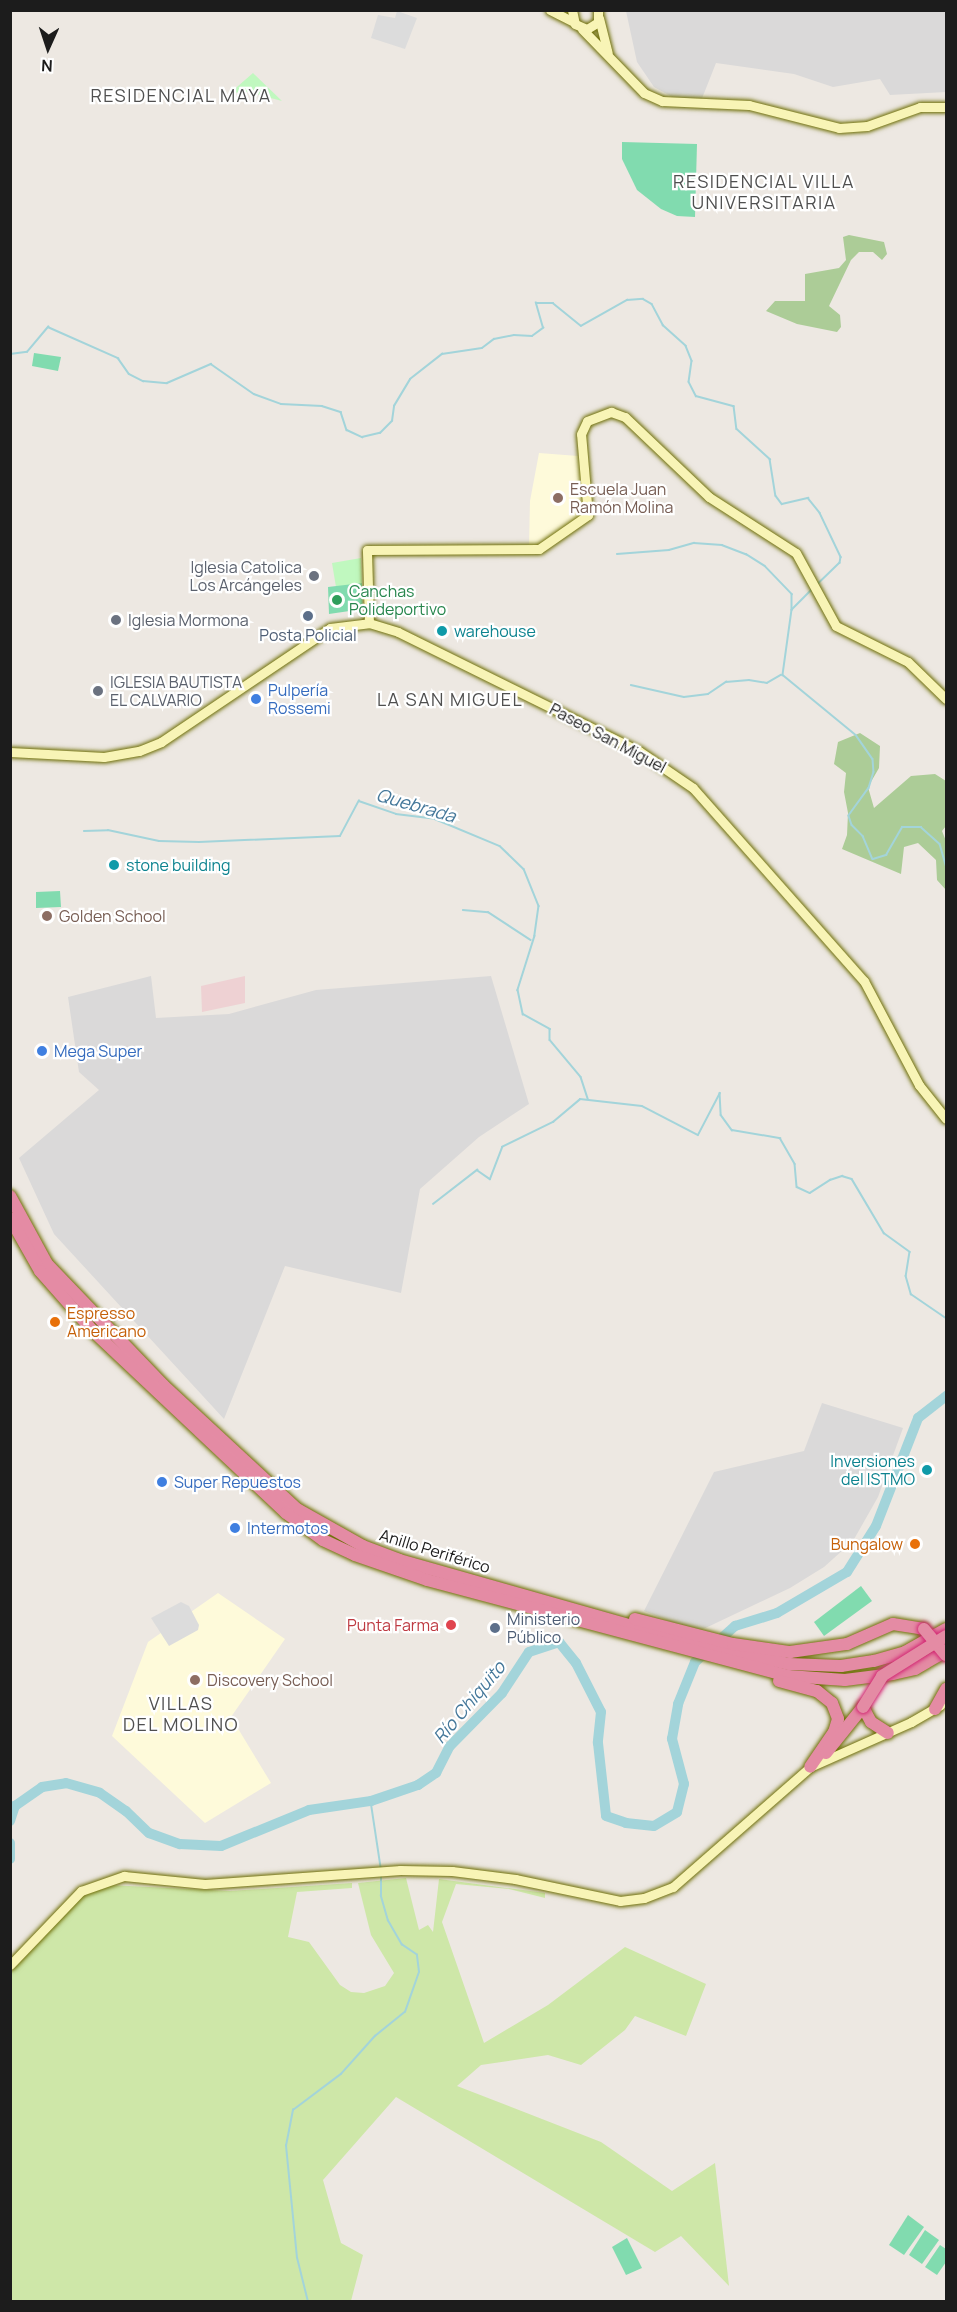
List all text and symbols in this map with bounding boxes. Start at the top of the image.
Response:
north arrow [18,18,78,78]
text: N [41,55,53,77]
district label: RESIDENCIAL MAYA [90,84,272,106]
district label: RESIDENCIAL VILLA UNIVERSITARIA [673,171,855,213]
place label: Escuela Juan Ramón Molina [570,479,673,517]
marker: Escuela Juan Ramón Molina [551,491,565,505]
place label: Iglesia Catolica Los Arcángeles [190,557,302,595]
marker: Iglesia Catolica Los Arcángeles [307,569,321,583]
place label: Canchas Polideportivo [349,581,446,619]
marker: Canchas Polideportivo [330,593,344,607]
marker: Posta Policial [301,609,315,623]
place label: Iglesia Mormona [128,610,249,630]
marker: Iglesia Mormona [109,613,123,627]
place label: warehouse [454,621,536,641]
marker: warehouse [435,624,449,638]
place label: Posta Policial [259,625,357,645]
place label: IGLESIA BAUTISTA EL CALVARIO [110,672,242,710]
place label: Pulpería Rossemi [268,680,331,718]
marker: IGLESIA BAUTISTA EL CALVARIO [91,684,105,698]
district label: LA SAN MIGUEL [377,688,523,710]
marker: Pulpería Rossemi [249,692,263,706]
street label: Paseo San Miguel [546,699,670,777]
water label: Quebrada [374,783,458,827]
place label: stone building [126,855,231,875]
marker: stone building [107,858,121,872]
place label: Golden School [59,906,166,926]
marker: Golden School [40,909,54,923]
place label: Mega Super [54,1041,142,1061]
marker: Mega Super [35,1044,49,1058]
place label: Espresso Americano [67,1303,146,1341]
marker: Espresso Americano [48,1315,62,1329]
place label: Inversiones del ISTMO [830,1451,915,1489]
marker: Inversiones del ISTMO [920,1463,934,1477]
place label: Super Repuestos [174,1472,301,1492]
marker: Super Repuestos [155,1475,169,1489]
place label: Intermotos [247,1518,328,1538]
marker: Intermotos [228,1521,242,1535]
street label: Anillo Periférico [377,1525,493,1577]
place label: Bungalow [831,1534,903,1554]
marker: Bungalow [908,1537,922,1551]
place label: Ministerio Público [507,1609,580,1647]
place label: Punta Farma [347,1615,439,1635]
marker: Punta Farma [444,1618,458,1632]
marker: Ministerio Público [488,1621,502,1635]
water label: Río Chiquito [428,1657,510,1747]
place label: Discovery School [207,1670,333,1690]
marker: Discovery School [188,1673,202,1687]
district label: VILLAS DEL MOLINO [122,1693,240,1736]

